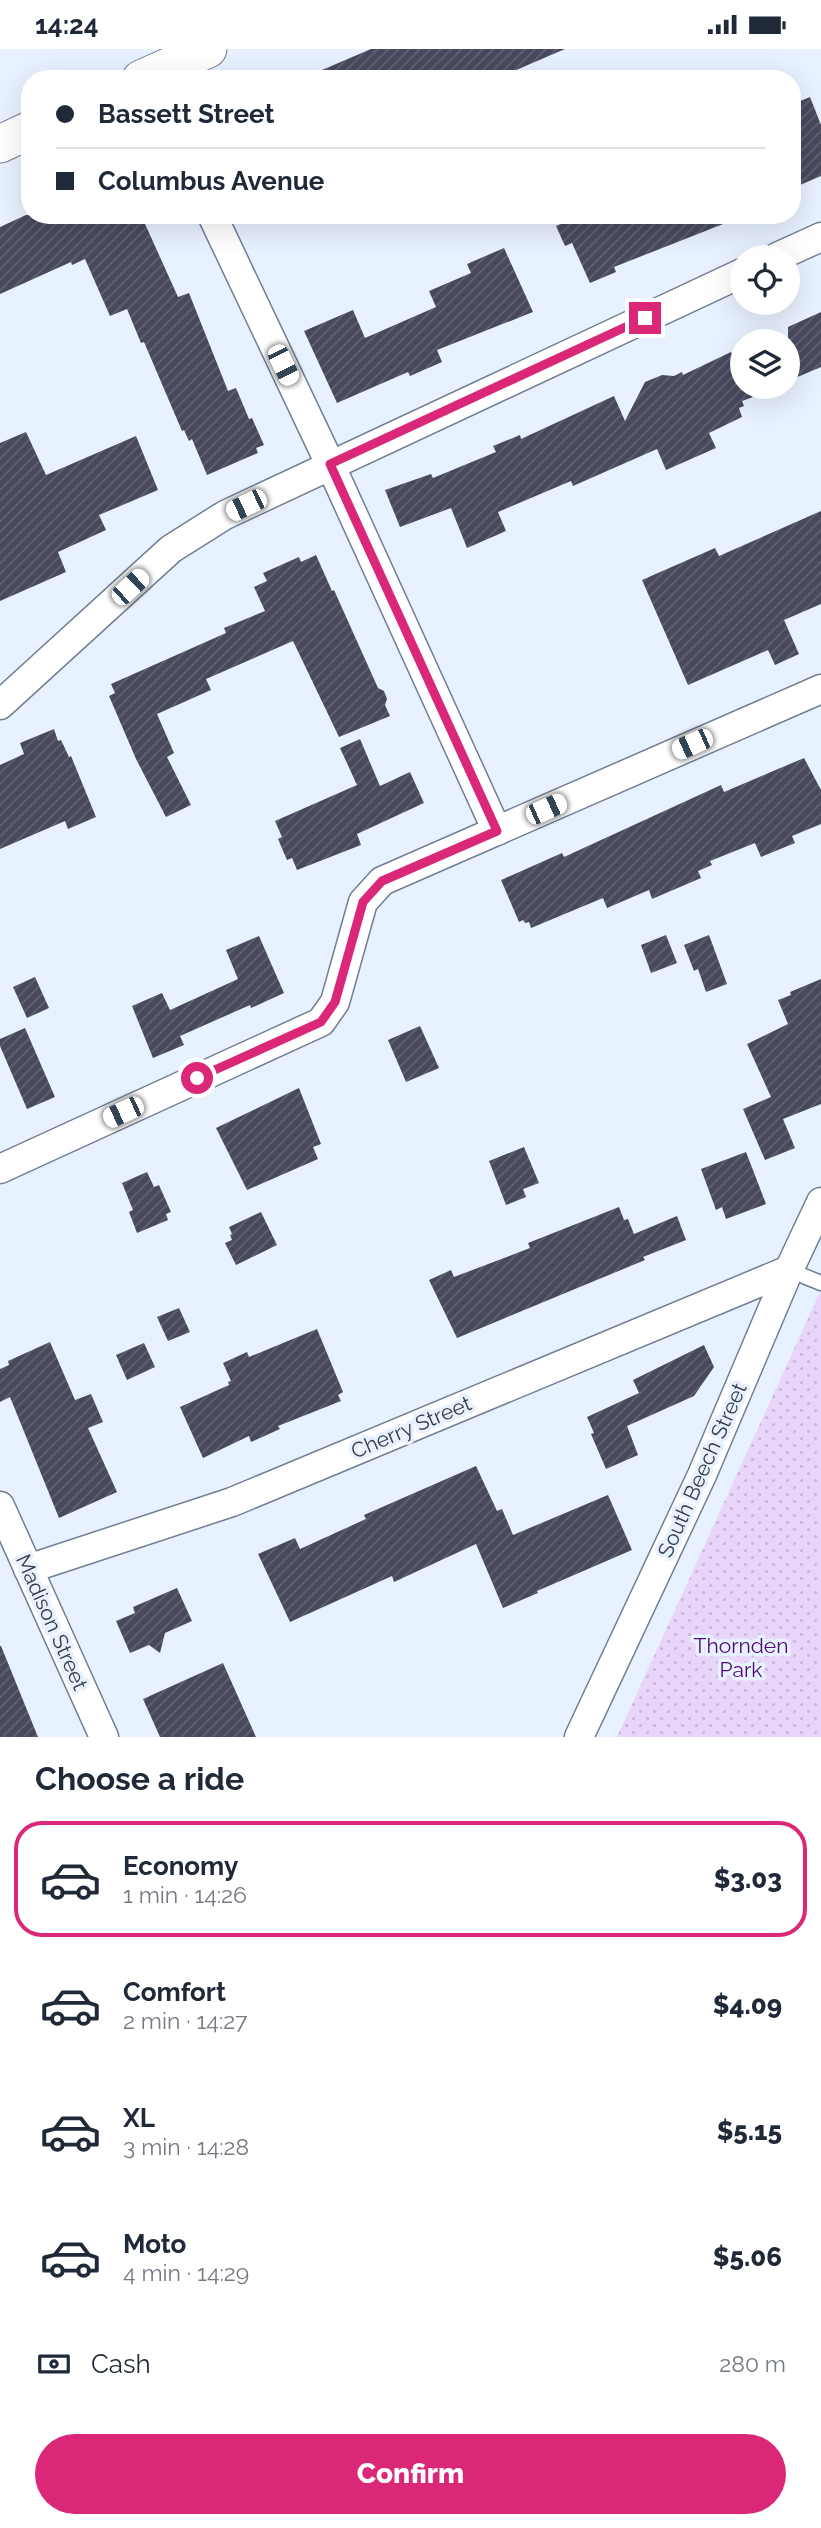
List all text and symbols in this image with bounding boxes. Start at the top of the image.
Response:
text: 14:24 [35,10,99,40]
text: Bassett Street [98,99,274,129]
text: Columbus Avenue [98,166,324,196]
map controls [730,245,800,399]
button: locate [730,245,800,315]
route end [629,302,661,334]
button: layers [730,329,800,399]
car [265,342,302,388]
car [223,486,270,524]
car [108,565,153,609]
car [669,726,716,762]
car [523,791,570,827]
route start [181,1062,213,1094]
car [100,1094,147,1130]
street label: South Beech Street [652,1379,752,1561]
street label: Cherry Street [347,1390,475,1464]
street label: Madison Street [11,1550,93,1694]
park label: Thornden Park [694,1633,788,1682]
text: Choose a ride [35,1760,244,1797]
icon: car [39,1848,102,1911]
text: Economy [123,1851,238,1881]
text: $3.03 [714,1864,782,1894]
text: 1 min · 14:26 [123,1881,247,1908]
icon: car [39,1974,102,2037]
text: Comfort [123,1977,226,2007]
text: $4.09 [713,1990,782,2020]
text: 2 min · 14:27 [123,2007,248,2034]
icon: car [39,2100,102,2163]
text: XL [123,2103,155,2133]
text: $5.15 [717,2116,782,2146]
text: 3 min · 14:28 [123,2133,249,2160]
icon: car [39,2226,102,2289]
text: Moto [123,2229,186,2259]
text: $5.06 [713,2242,782,2272]
text: 4 min · 14:29 [123,2259,249,2286]
icon: cash [35,2345,73,2383]
text: Cash [91,2349,151,2379]
text: 280 m [719,2350,786,2377]
button: Confirm [35,2434,786,2514]

